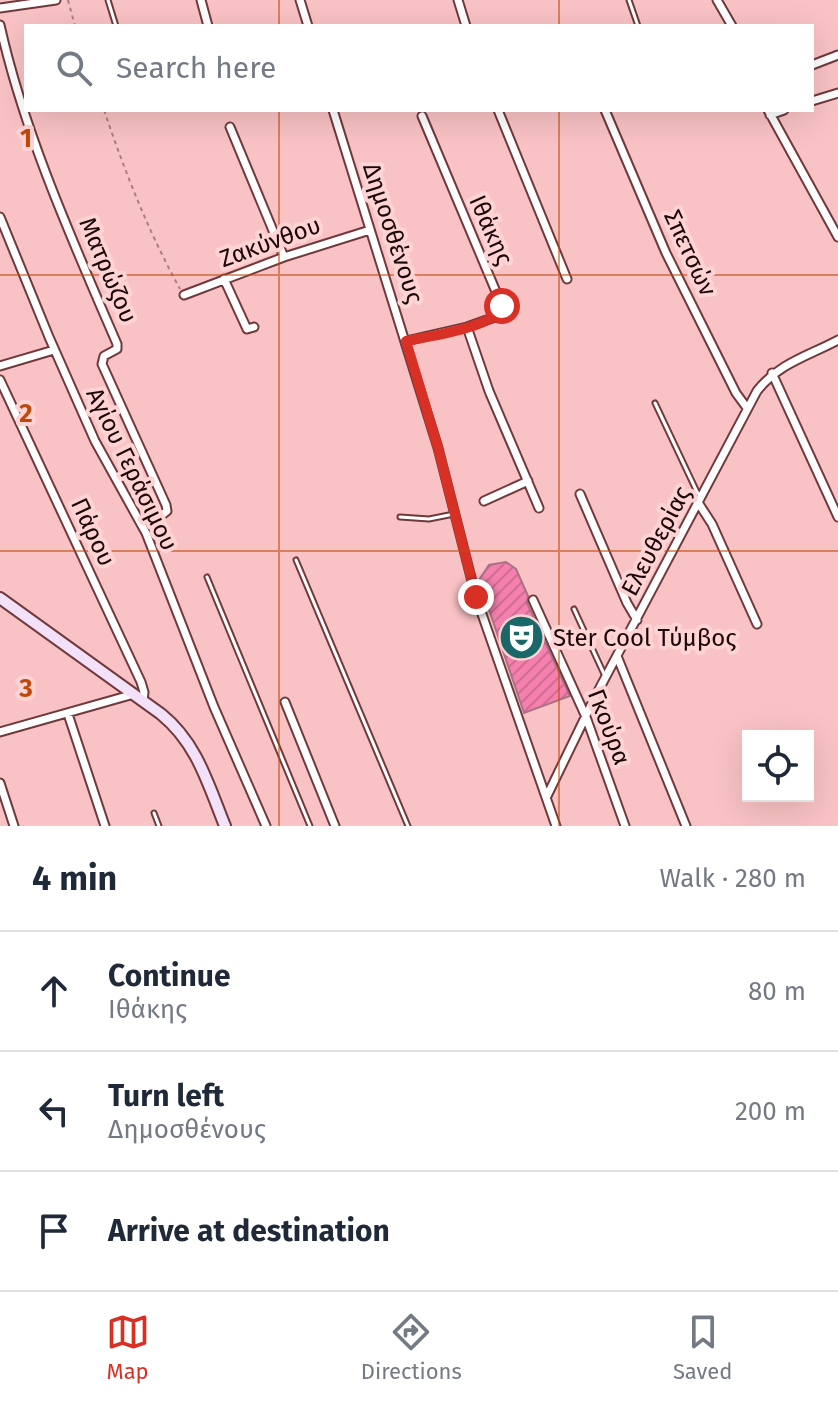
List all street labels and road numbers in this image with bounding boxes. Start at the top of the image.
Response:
street label: Δημοσθένους [357,159,429,307]
street label: Ιθάκης [463,191,519,269]
street label: Σπετσών [658,206,722,301]
street label: Ζακύνθου [216,211,324,273]
street label: Ματρώζου [73,213,143,327]
street label: Αγίου Γεράσιμου [80,383,184,555]
street label: Ελευθερίας [616,482,696,600]
street label: Πάρου [65,493,121,571]
street label: Γκούρα [582,685,636,769]

